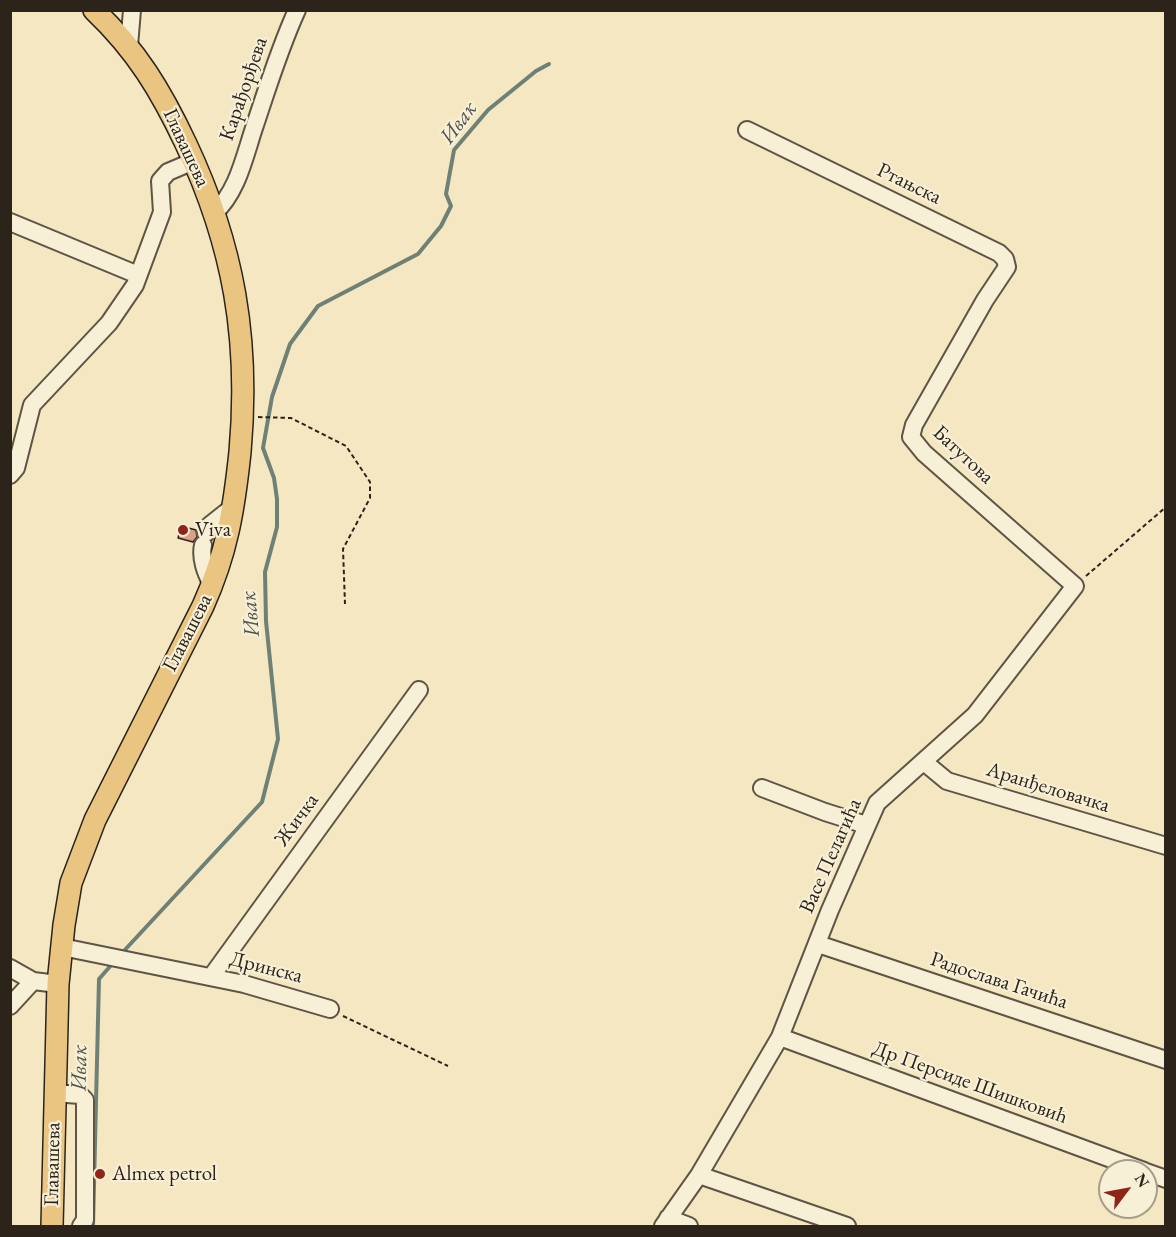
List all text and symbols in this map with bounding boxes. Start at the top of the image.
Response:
street label: Карађорђева [215,34,273,144]
water label: Ивак [435,97,483,149]
street label: Главашева [157,105,215,191]
street label: Ртањска [873,158,945,210]
street label: Батутова [927,420,999,490]
place label: Viva [195,517,231,543]
marker: Viva [176,523,190,537]
street label: Главашева [158,590,218,676]
water label: Ивак [236,590,266,638]
street label: Аранђеловачка [983,757,1113,819]
street label: Жичка [269,789,325,851]
street label: Васе Пелагића [794,795,868,917]
street label: Дринска [227,947,305,989]
street label: Радослава Гачића [927,947,1071,1015]
street label: Др Персиде Шишковић [869,1036,1071,1130]
water label: Ивак [66,1045,94,1091]
street label: Главашева [40,1122,66,1206]
north arrow [1098,1159,1158,1219]
place label: Almex petrol [112,1161,217,1187]
marker: Almex petrol [93,1167,107,1181]
text: N [1130,1169,1154,1191]

